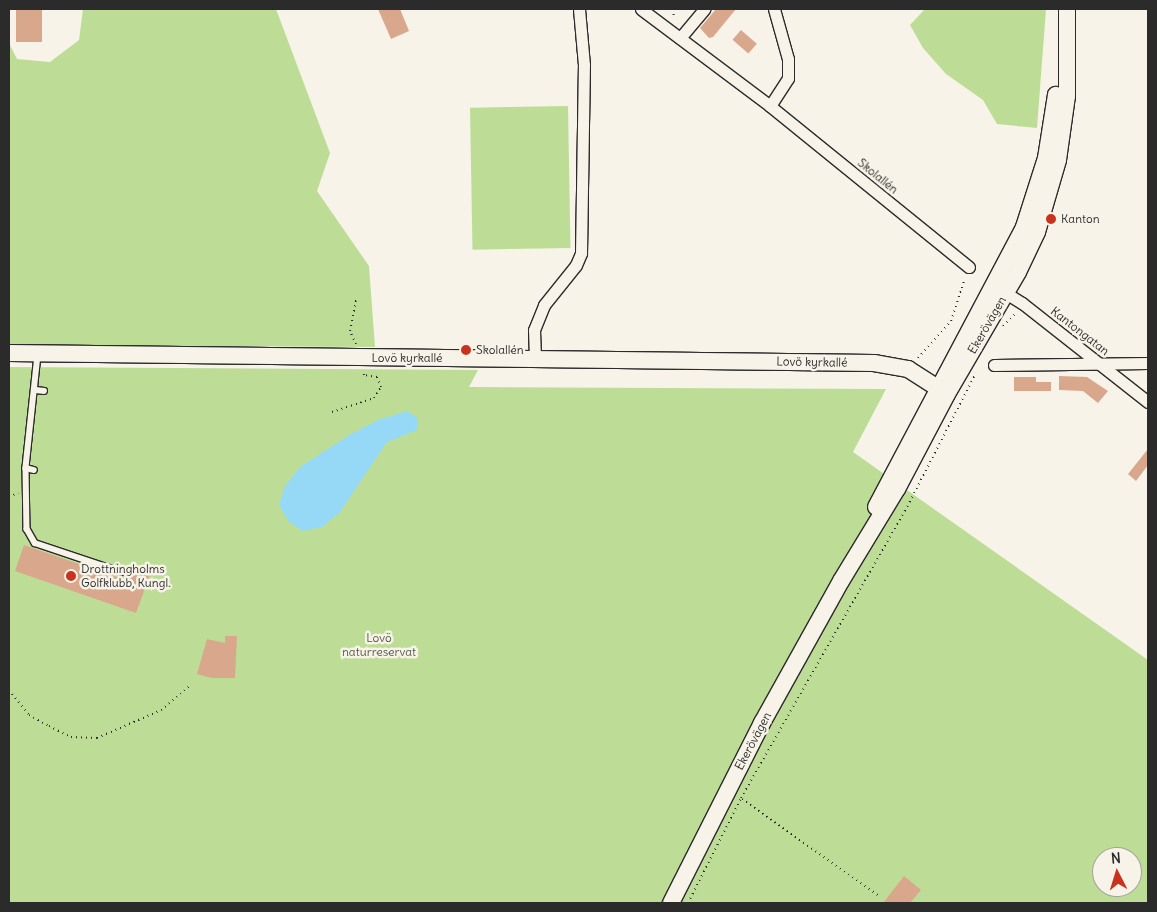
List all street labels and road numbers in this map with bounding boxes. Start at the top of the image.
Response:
street label: Skolallén [855,155,901,197]
street label: Ekerövägen [965,294,1009,356]
street label: Kantongatan [1048,304,1112,358]
street label: Lovö kyrkallé [371,351,443,365]
street label: Lovö kyrkallé [776,354,848,370]
street label: Ekerövägen [732,709,774,773]

